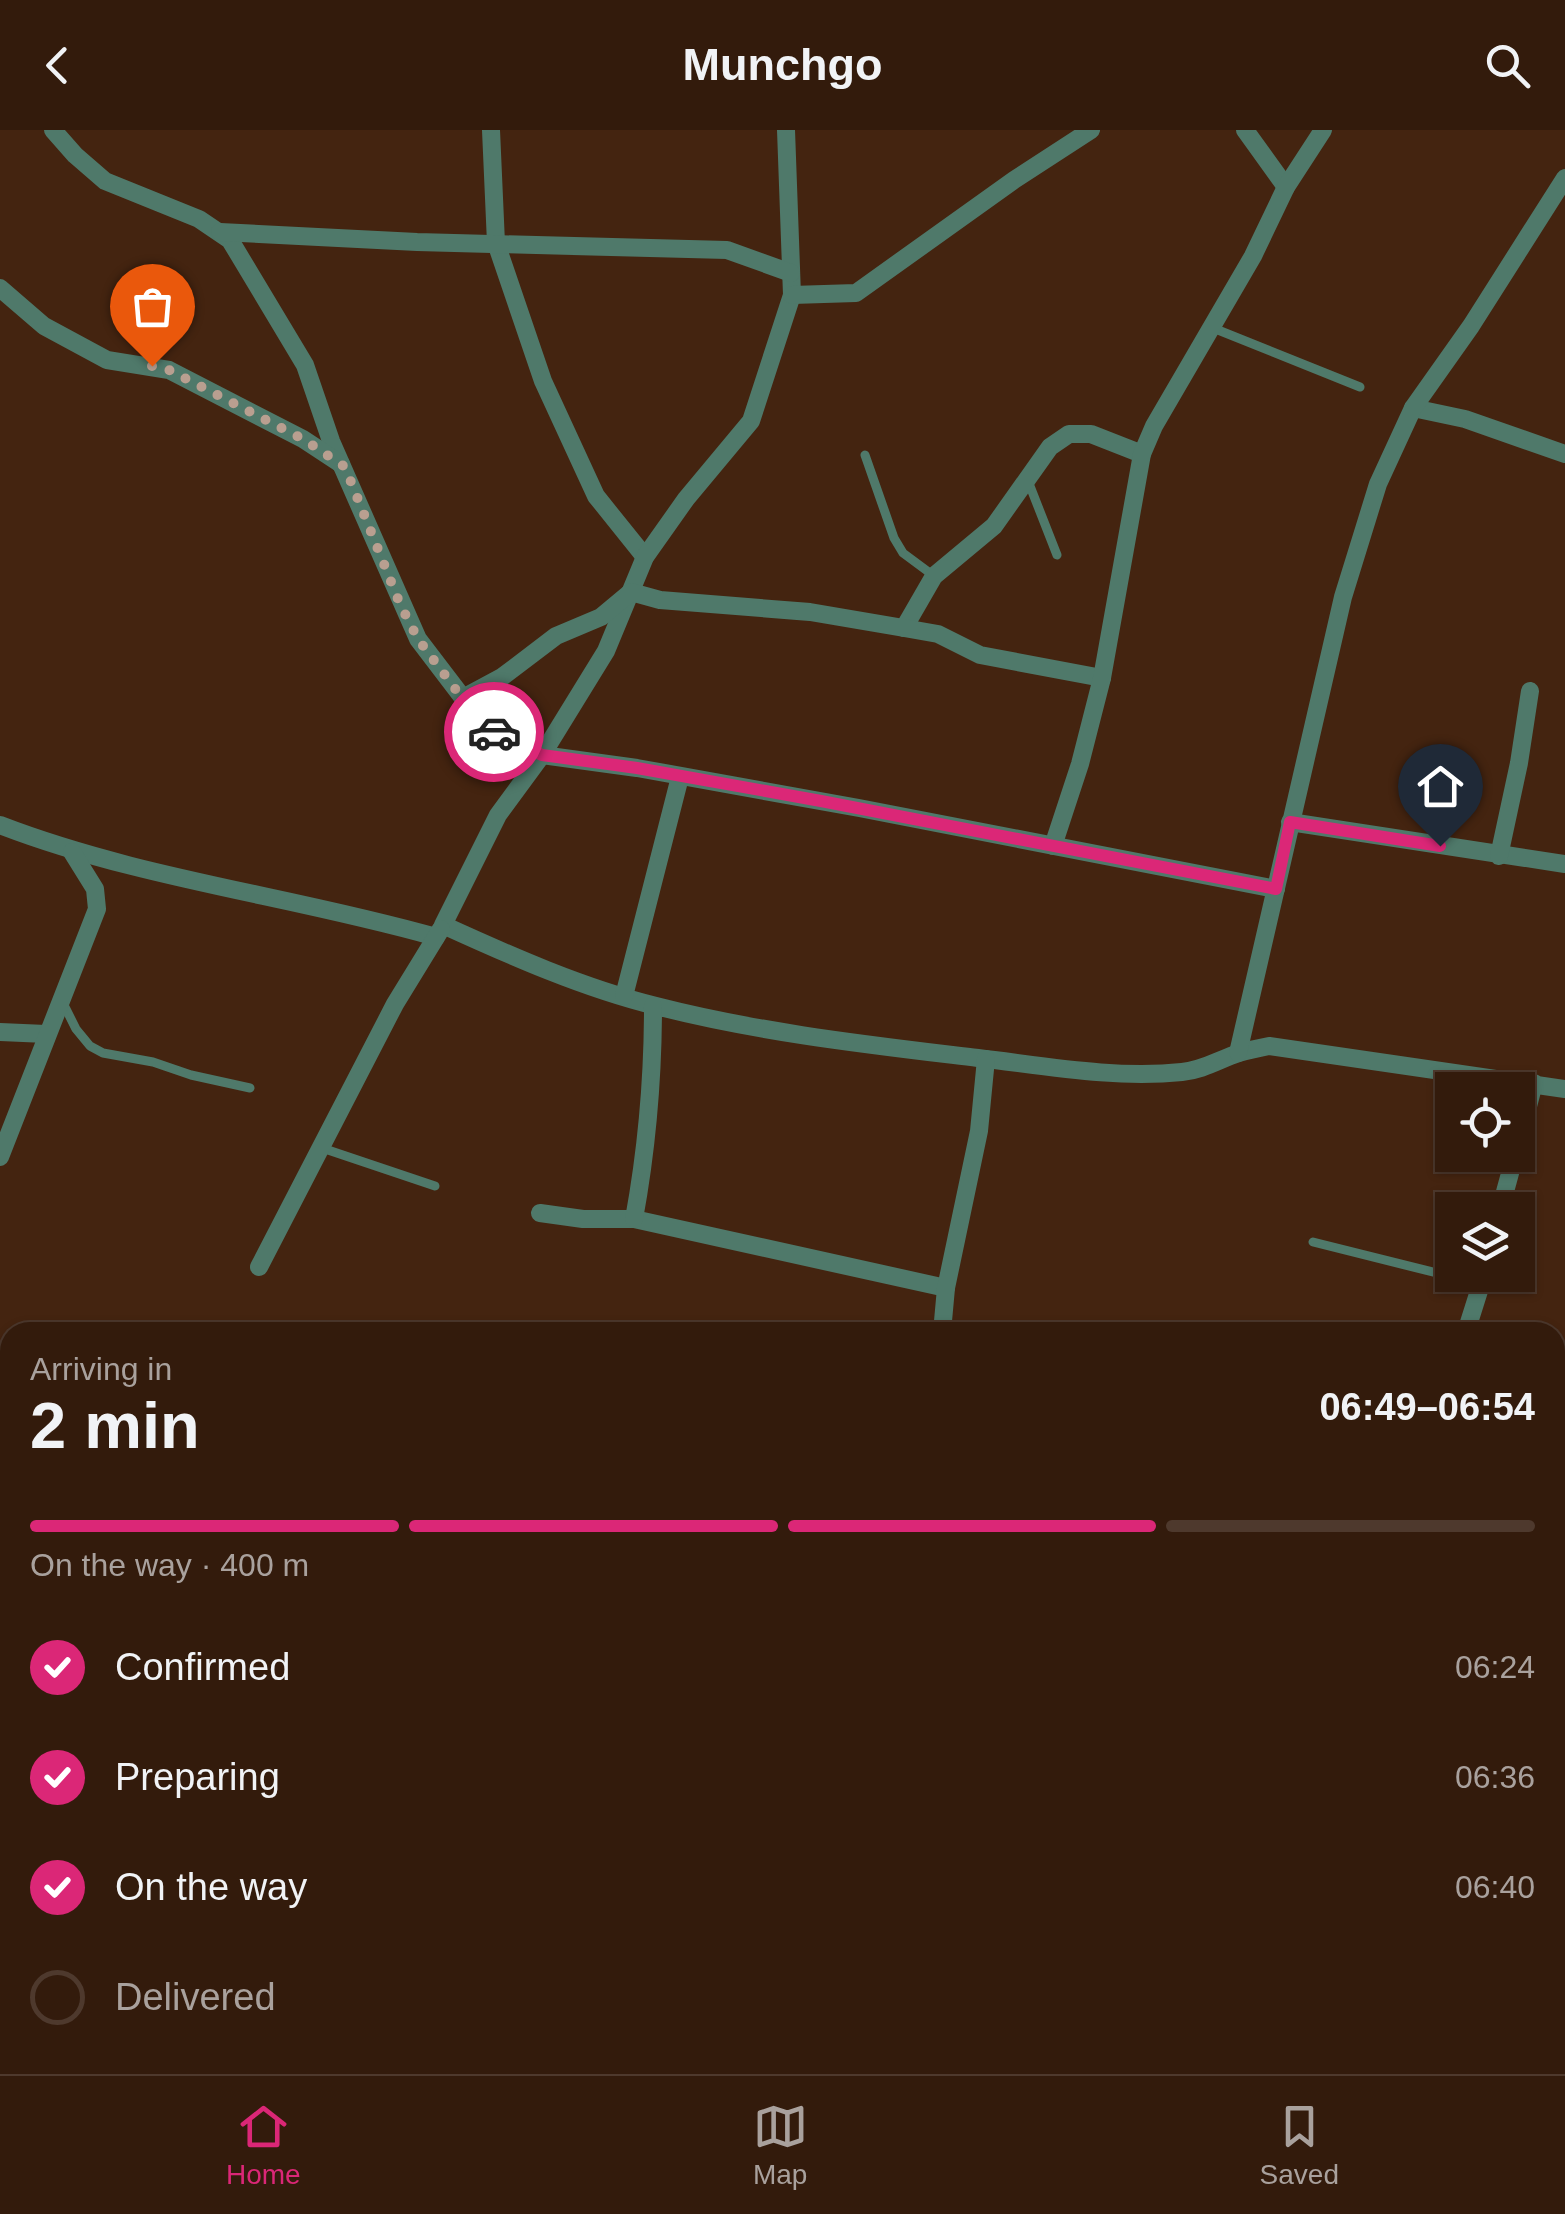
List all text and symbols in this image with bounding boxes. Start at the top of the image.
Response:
icon: back [30,38,85,93]
icon: search [1480,38,1535,93]
text: Munchgo [683,39,882,90]
pin [110,264,195,367]
icon: bag [125,279,180,334]
courier [444,682,544,782]
icon: car [467,705,522,760]
pin [1398,744,1483,847]
icon: home [1413,759,1468,814]
map controls [1435,1072,1535,1292]
button: locate [1435,1072,1535,1172]
button: layers [1435,1192,1535,1292]
text: Arriving in [30,1351,172,1387]
text: 06:49–06:54 [1319,1386,1535,1428]
text: 2 min [30,1389,200,1462]
text: On the way · 400 m [30,1547,309,1583]
icon: check [30,1640,85,1695]
text: Confirmed [115,1646,290,1688]
text: 06:24 [1455,1649,1535,1685]
icon: check [30,1750,85,1805]
text: Preparing [115,1756,280,1798]
text: 06:36 [1455,1759,1535,1795]
icon: check [30,1860,85,1915]
text: On the way [115,1866,307,1908]
text: 06:40 [1455,1869,1535,1905]
text: Delivered [115,1976,276,2018]
tab: Home [226,2099,301,2191]
tab: Map [753,2099,808,2191]
tab: Saved [1260,2099,1339,2191]

